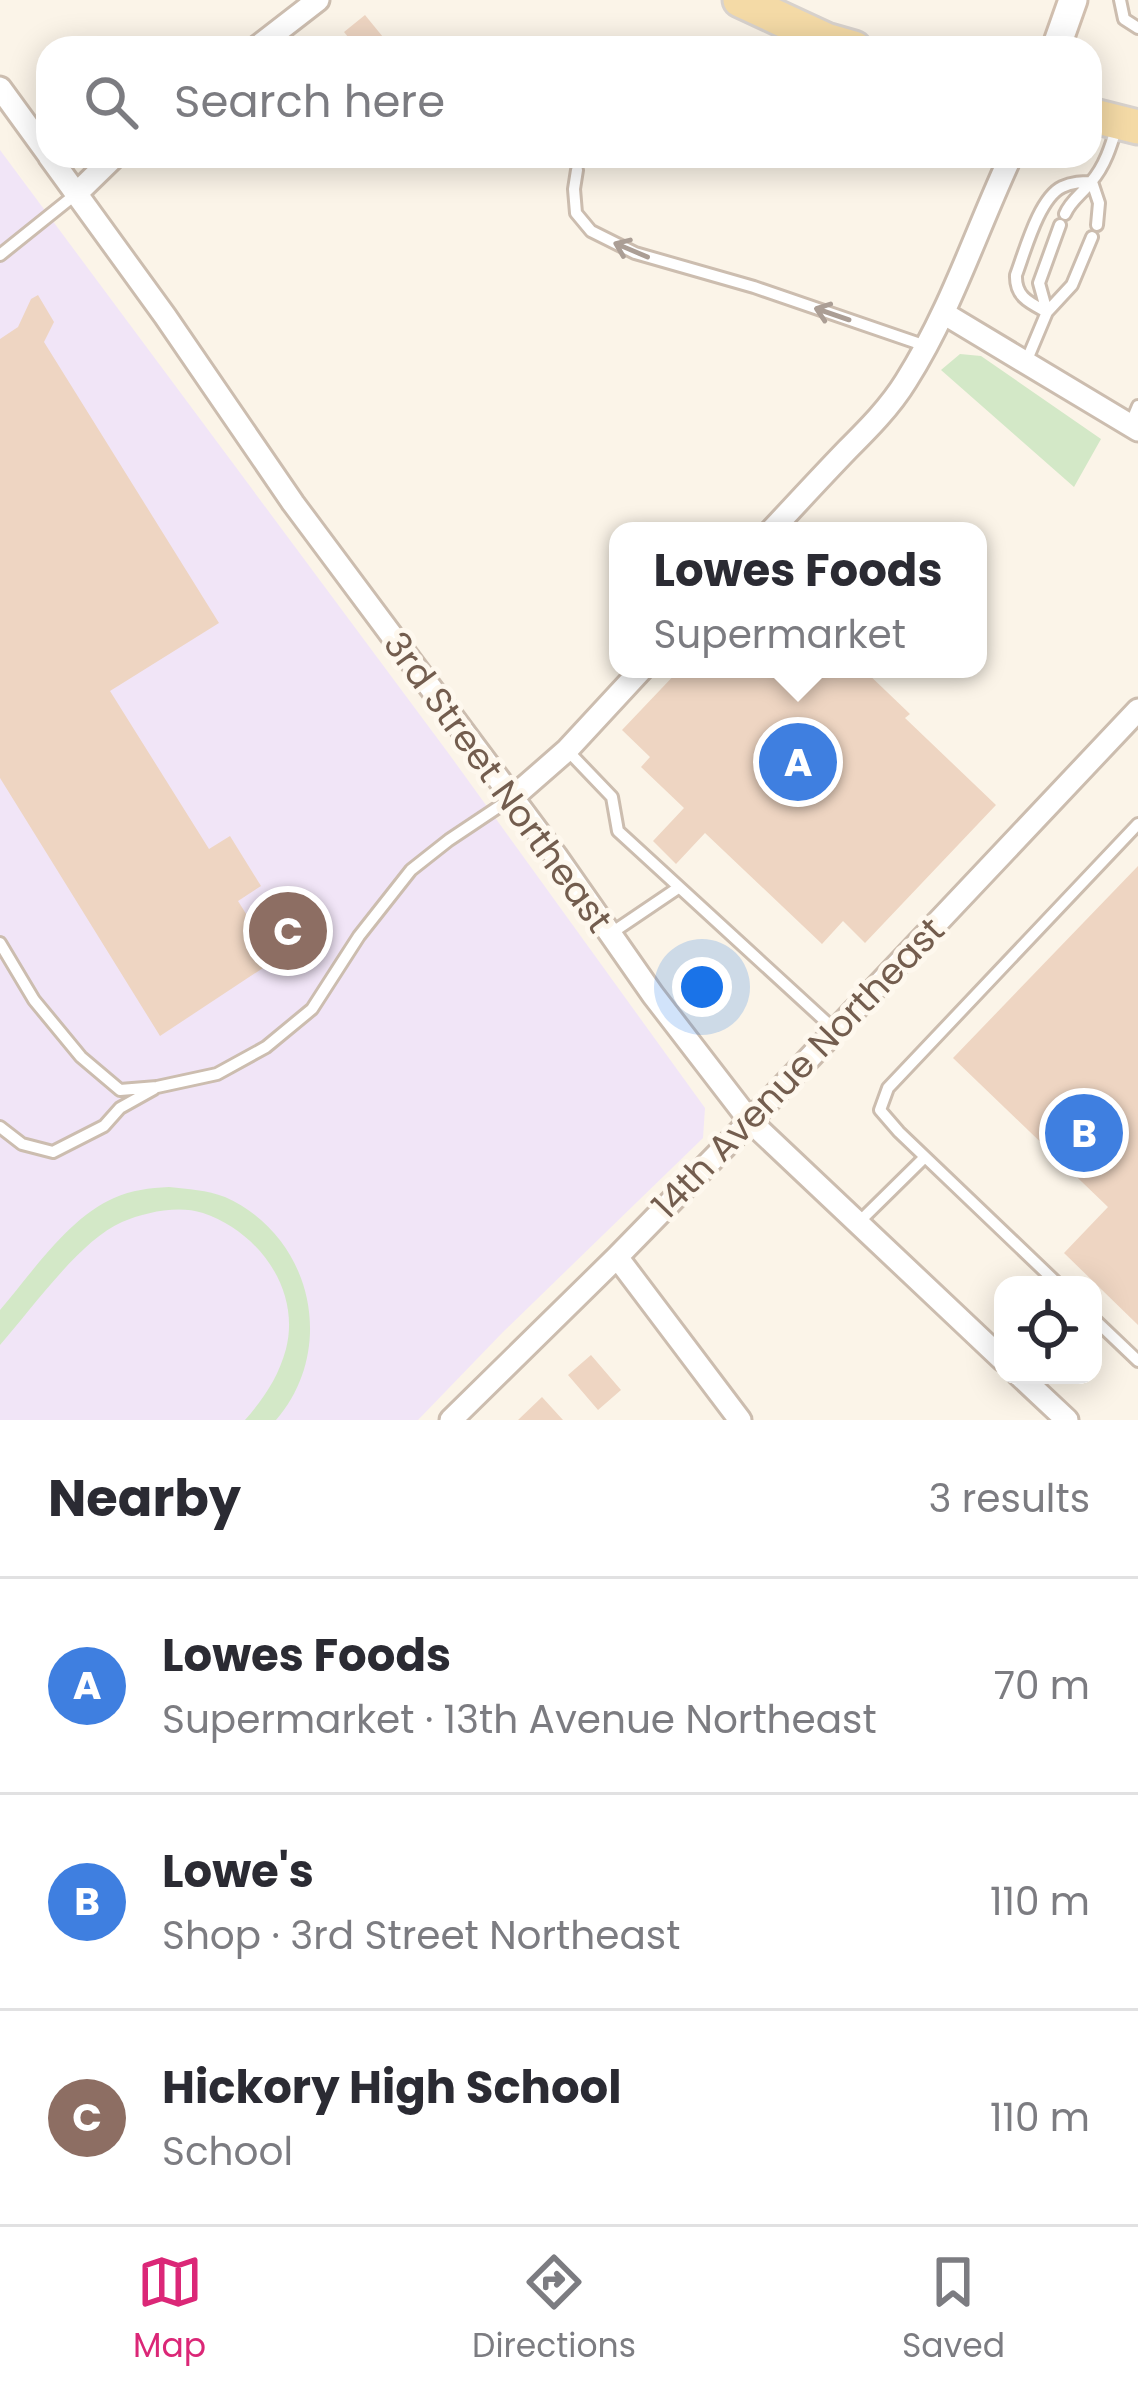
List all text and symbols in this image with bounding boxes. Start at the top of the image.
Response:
search box [36,36,1102,168]
icon: search [78,69,144,135]
text: Search here [174,70,445,133]
one-way arrow [614,238,651,259]
one-way arrow [814,302,851,323]
popup [609,522,987,678]
text: Lowes Foods [653,539,943,602]
text: Supermarket [653,607,906,662]
street label: 3rd Street Northeast [372,621,624,943]
pin: A [759,717,837,807]
pin: C [249,886,327,976]
street label: 14th Avenue Northeast [640,906,956,1230]
your location [672,957,732,1017]
pin: B [1045,1088,1123,1178]
map controls [994,1276,1102,1384]
button: locate [994,1276,1102,1384]
text: Nearby [48,1462,241,1534]
text: 3 results [928,1471,1090,1526]
text: Lowes Foods [162,1624,451,1687]
text: A [73,1658,101,1713]
text: 70 m [994,1658,1090,1713]
text: Supermarket · 13th Avenue Northeast [162,1692,877,1747]
text: Lowe's [162,1840,314,1903]
text: B [74,1874,100,1929]
text: 110 m [990,1874,1090,1929]
text: Shop · 3rd Street Northeast [162,1908,680,1963]
text: Hickory High School [162,2056,622,2119]
text: C [72,2090,102,2145]
text: 110 m [990,2090,1090,2145]
text: School [162,2124,293,2179]
tab: Map [133,2249,206,2371]
tab: Directions [472,2249,636,2371]
tab: Saved [902,2249,1005,2371]

